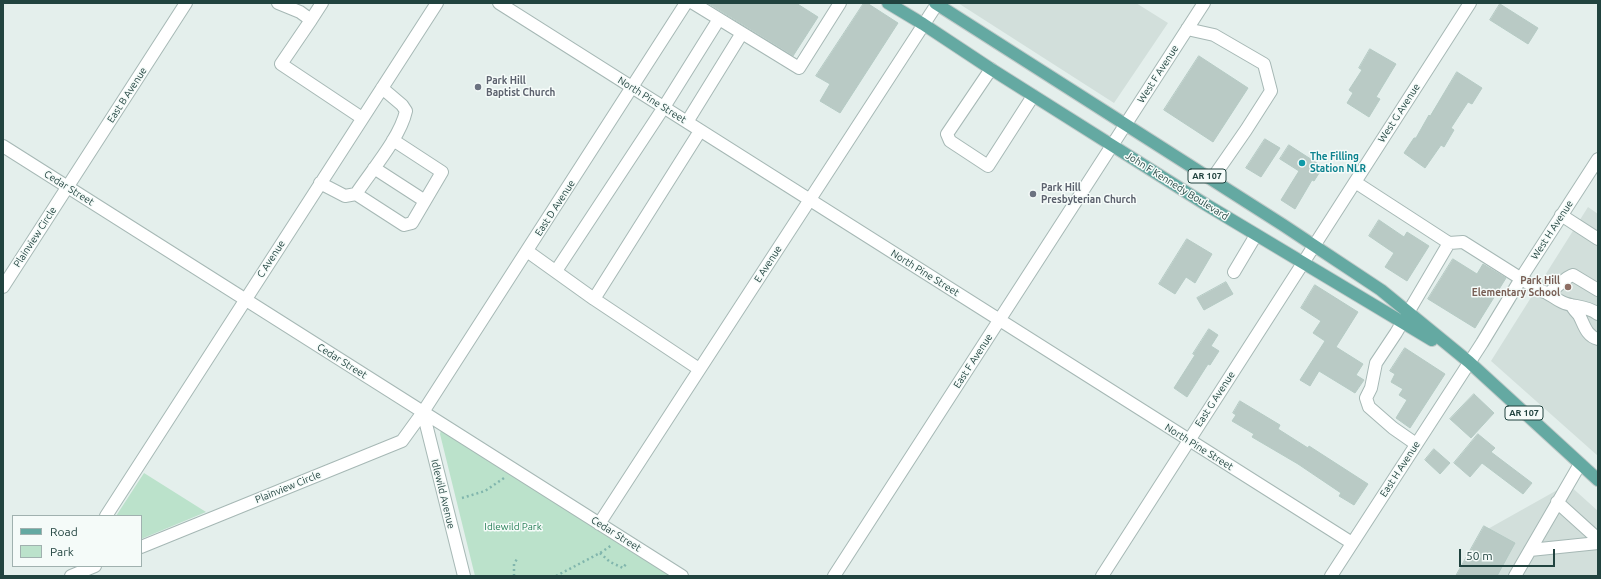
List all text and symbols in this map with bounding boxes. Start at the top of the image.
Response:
street label: West F Avenue [1135,43,1181,105]
street label: East B Avenue [105,65,149,125]
street label: North Pine Street [616,74,688,126]
place label: Park Hill Baptist Church [486,75,555,98]
street label: West G Avenue [1376,81,1422,145]
marker: Park Hill Baptist Church [473,82,483,92]
street label: John F Kennedy Boulevard [1123,149,1231,223]
place label: The Filling Station NLR [1310,151,1366,174]
marker: The Filling Station NLR [1297,158,1307,168]
street label: Cedar Street [42,168,96,208]
road number: AR 107 [1188,169,1226,183]
street label: East D Avenue [532,178,578,238]
place label: Park Hill Presbyterian Church [1041,182,1136,206]
marker: Park Hill Presbyterian Church [1028,189,1038,199]
street label: West H Avenue [1528,198,1576,262]
street label: Plainview Circle [11,204,59,270]
street label: C Avenue [255,238,287,280]
street label: E Avenue [752,243,784,285]
street label: North Pine Street [889,247,961,299]
place label: Park Hill Elementary School [1472,275,1560,298]
marker: Park Hill Elementary School [1563,282,1573,292]
street label: East F Avenue [951,332,995,390]
street label: Cedar Street [315,341,369,381]
street label: East G Avenue [1193,369,1237,429]
road number: AR 107 [1505,406,1543,420]
street label: North Pine Street [1163,421,1235,473]
street label: East H Avenue [1377,439,1423,499]
street label: Idlewild Avenue [429,458,457,530]
street label: Plainview Circle [253,468,323,506]
street label: Cedar Street [589,514,643,554]
legend [12,515,142,567]
park label: Idlewild Park [484,521,542,533]
text: Road [50,525,78,538]
scale bar [1461,541,1557,567]
text: Park [50,545,74,558]
text: 50 m [1466,549,1493,562]

